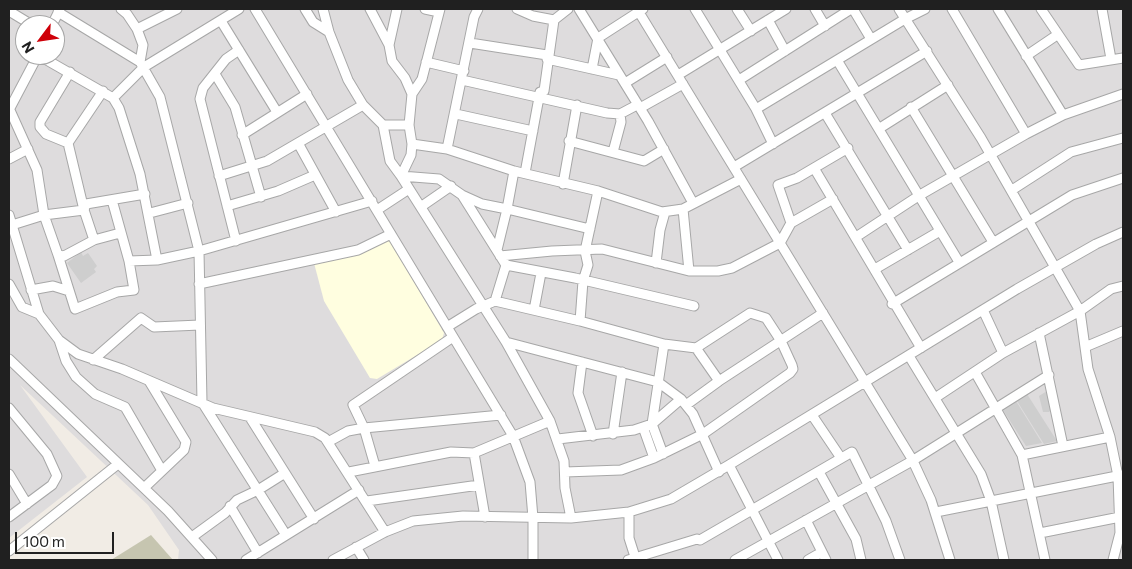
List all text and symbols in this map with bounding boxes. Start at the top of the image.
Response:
north arrow [15,15,65,65]
text: N [18,39,38,56]
scale bar [18,522,116,554]
text: 100 m [23,532,65,550]

